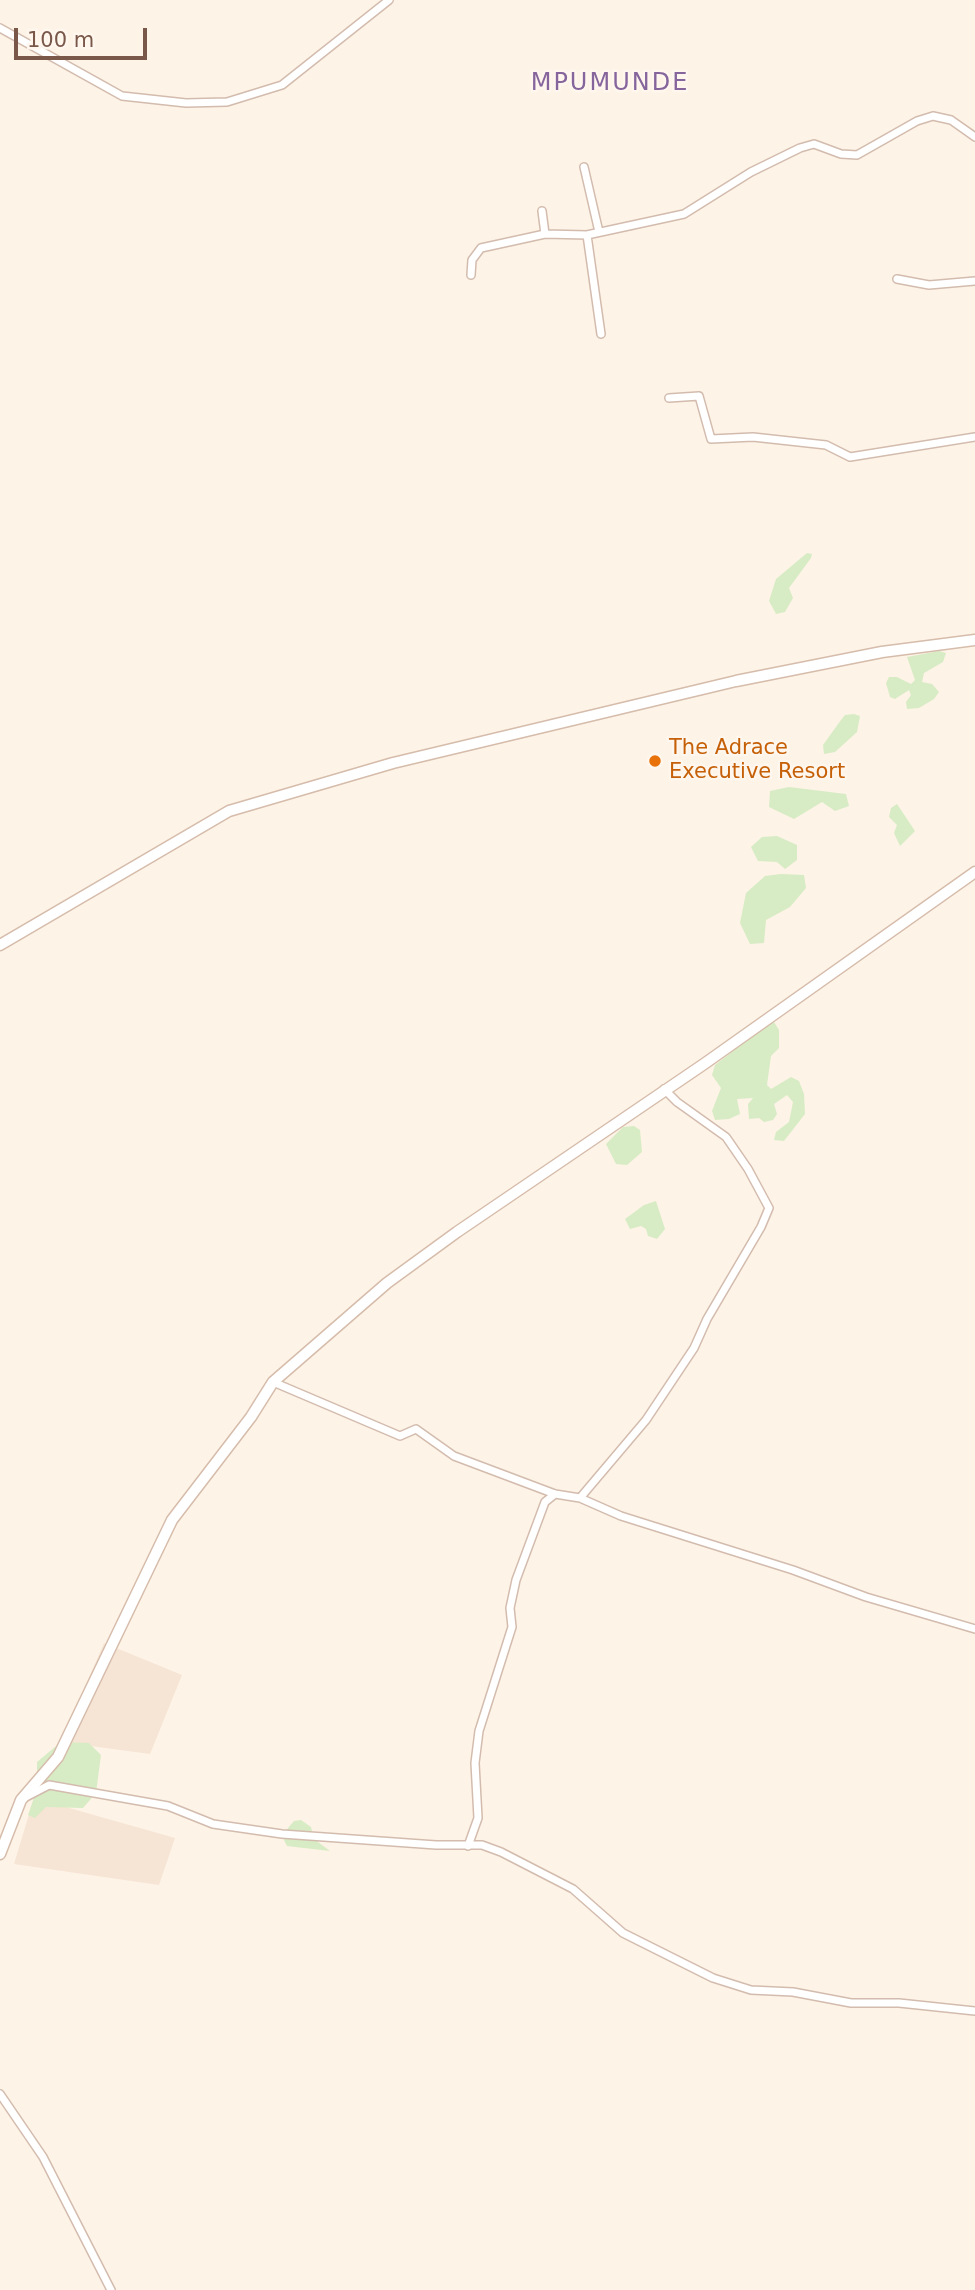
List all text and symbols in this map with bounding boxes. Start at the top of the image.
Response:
scale bar [18,14,150,58]
text: 100 m [27,28,94,52]
district label: MPUMUNDE [532,70,688,98]
place label: The Adrace Executive Resort [669,736,845,786]
marker: The Adrace Executive Resort [647,753,663,769]

